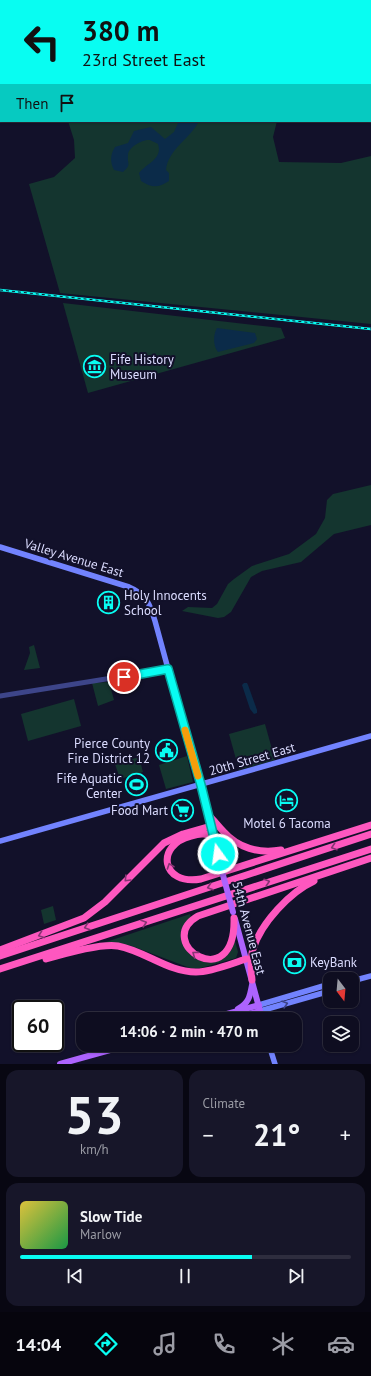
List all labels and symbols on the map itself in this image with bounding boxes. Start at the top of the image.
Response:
place label: Fife History Museum [110,351,174,383]
museum icon: Fife History Museum [81,353,107,379]
street label: Valley Avenue East [21,535,126,581]
place label: Holy Innocents School [124,587,207,619]
building icon: Holy Innocents School [96,589,122,615]
pin [107,660,141,694]
place label: Pierce County Fire District 12 [68,735,150,767]
public building icon: Pierce County Fire District 12 [153,737,179,763]
street label: 20th Street East [207,738,298,779]
place label: Fife Aquatic Center [57,770,123,802]
sports icon: Fife Aquatic Center [124,772,150,798]
hotel icon: Motel 6 Tacoma [274,788,300,814]
supermarket icon: Food Mart [170,797,196,823]
place label: Food Mart [111,802,169,819]
place label: Motel 6 Tacoma [243,815,331,832]
position arrow [197,833,239,875]
one-way arrow [331,842,338,850]
one-way arrow [166,862,175,869]
one-way arrow [124,874,132,882]
street label: 54th Avenue East [228,879,270,977]
one-way arrow [264,879,271,887]
one-way arrow [207,882,214,891]
one-way arrow [140,919,147,927]
one-way arrow [83,923,90,931]
one-way arrow [38,930,45,939]
bank icon: KeyBank [281,949,307,975]
one-way arrow [193,952,200,959]
place label: KeyBank [310,954,358,971]
north arrow [323,972,359,1008]
speed limit sign: 60 [12,1000,64,1052]
one-way arrow [281,1000,288,1009]

